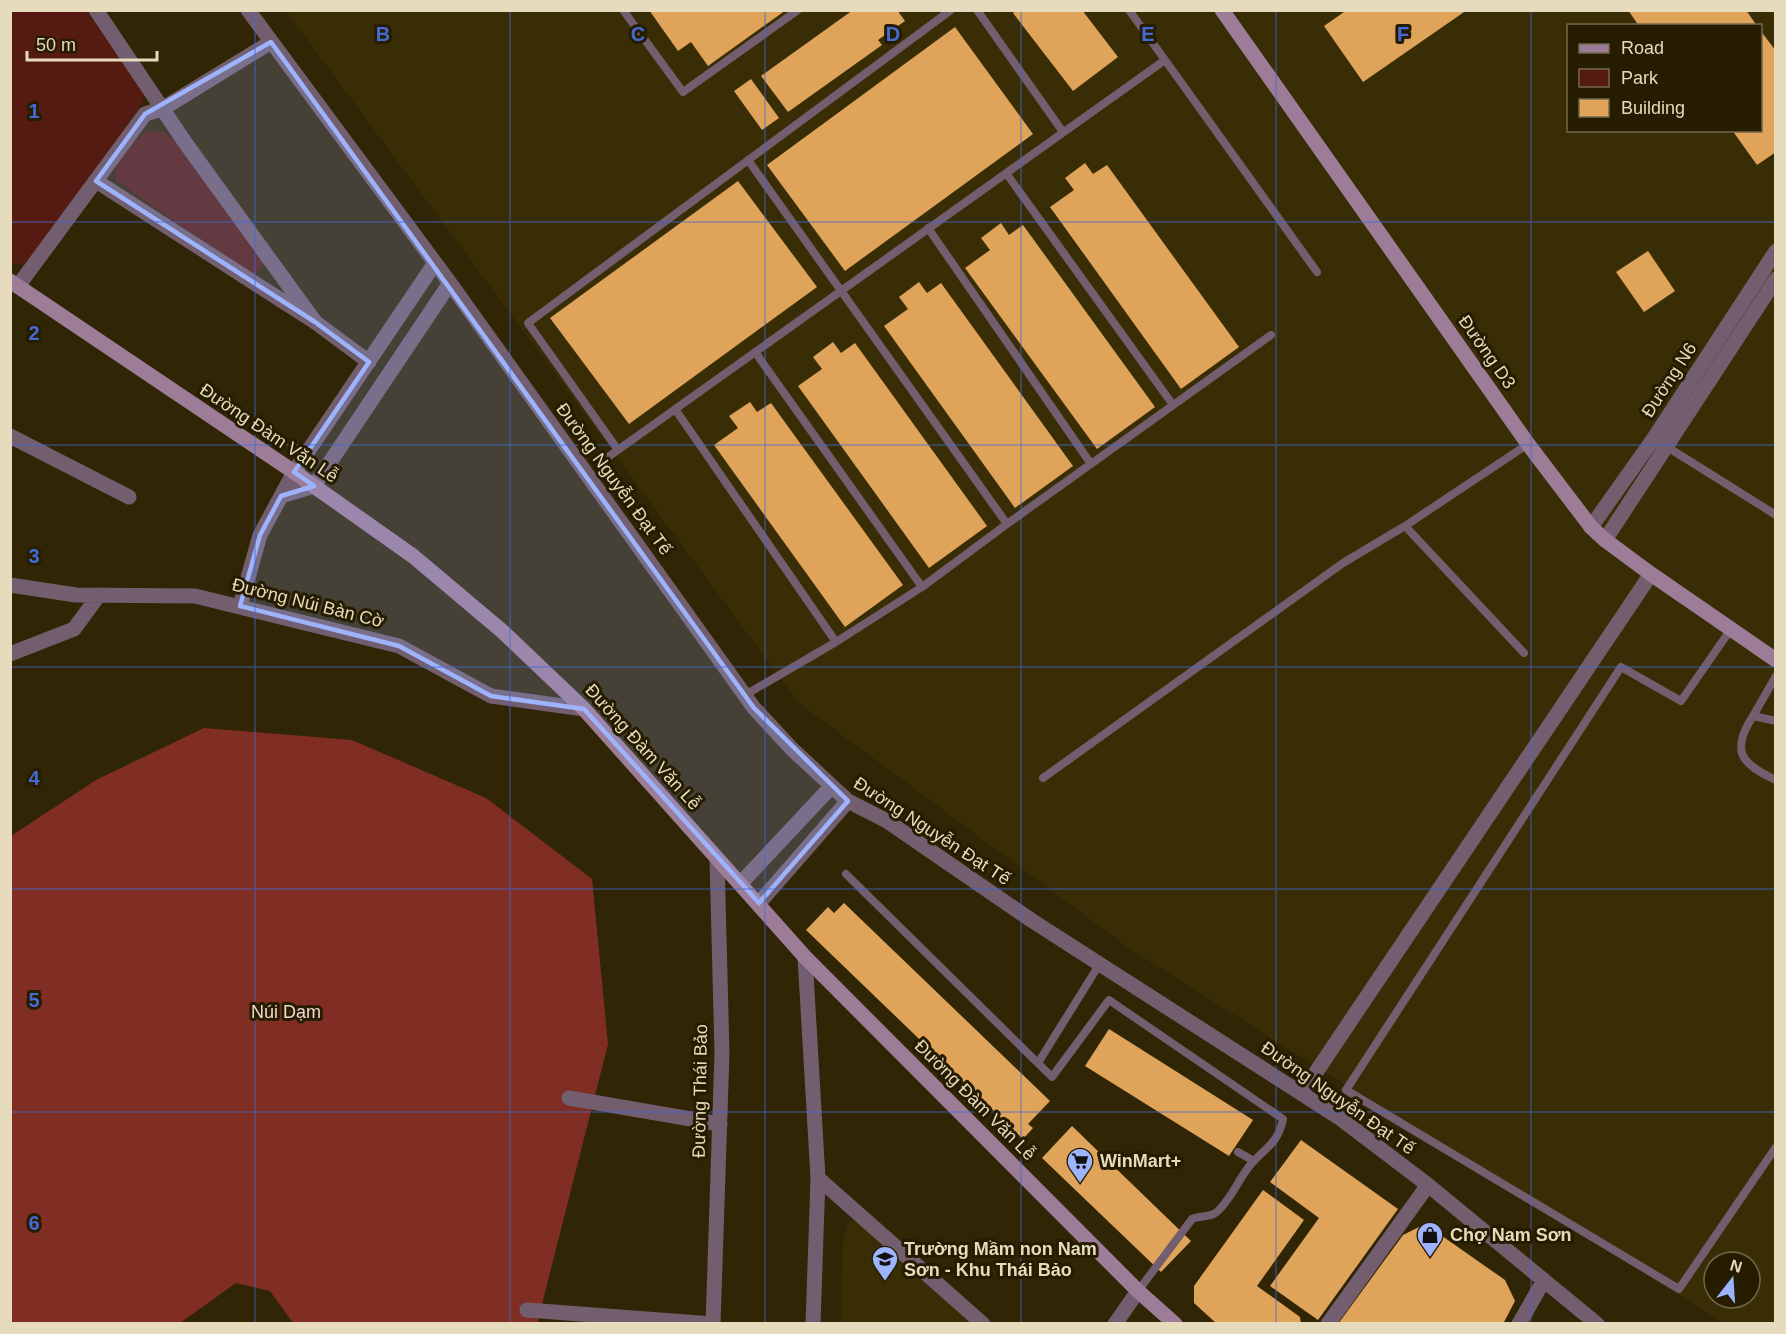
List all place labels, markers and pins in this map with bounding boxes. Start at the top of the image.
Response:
supermarket icon: WinMart+ [1065,1146,1095,1184]
place label: WinMart+ [1100,1151,1181,1171]
shop icon: Chợ Nam Sơn [1415,1220,1445,1258]
place label: Chợ Nam Sơn [1450,1225,1572,1245]
place label: Trường Mầm non Nam Sơn - Khu Thái Bảo [904,1239,1097,1280]
school or university icon: Trường Mầm non Nam Sơn - Khu Thái Bảo [870,1244,900,1282]

